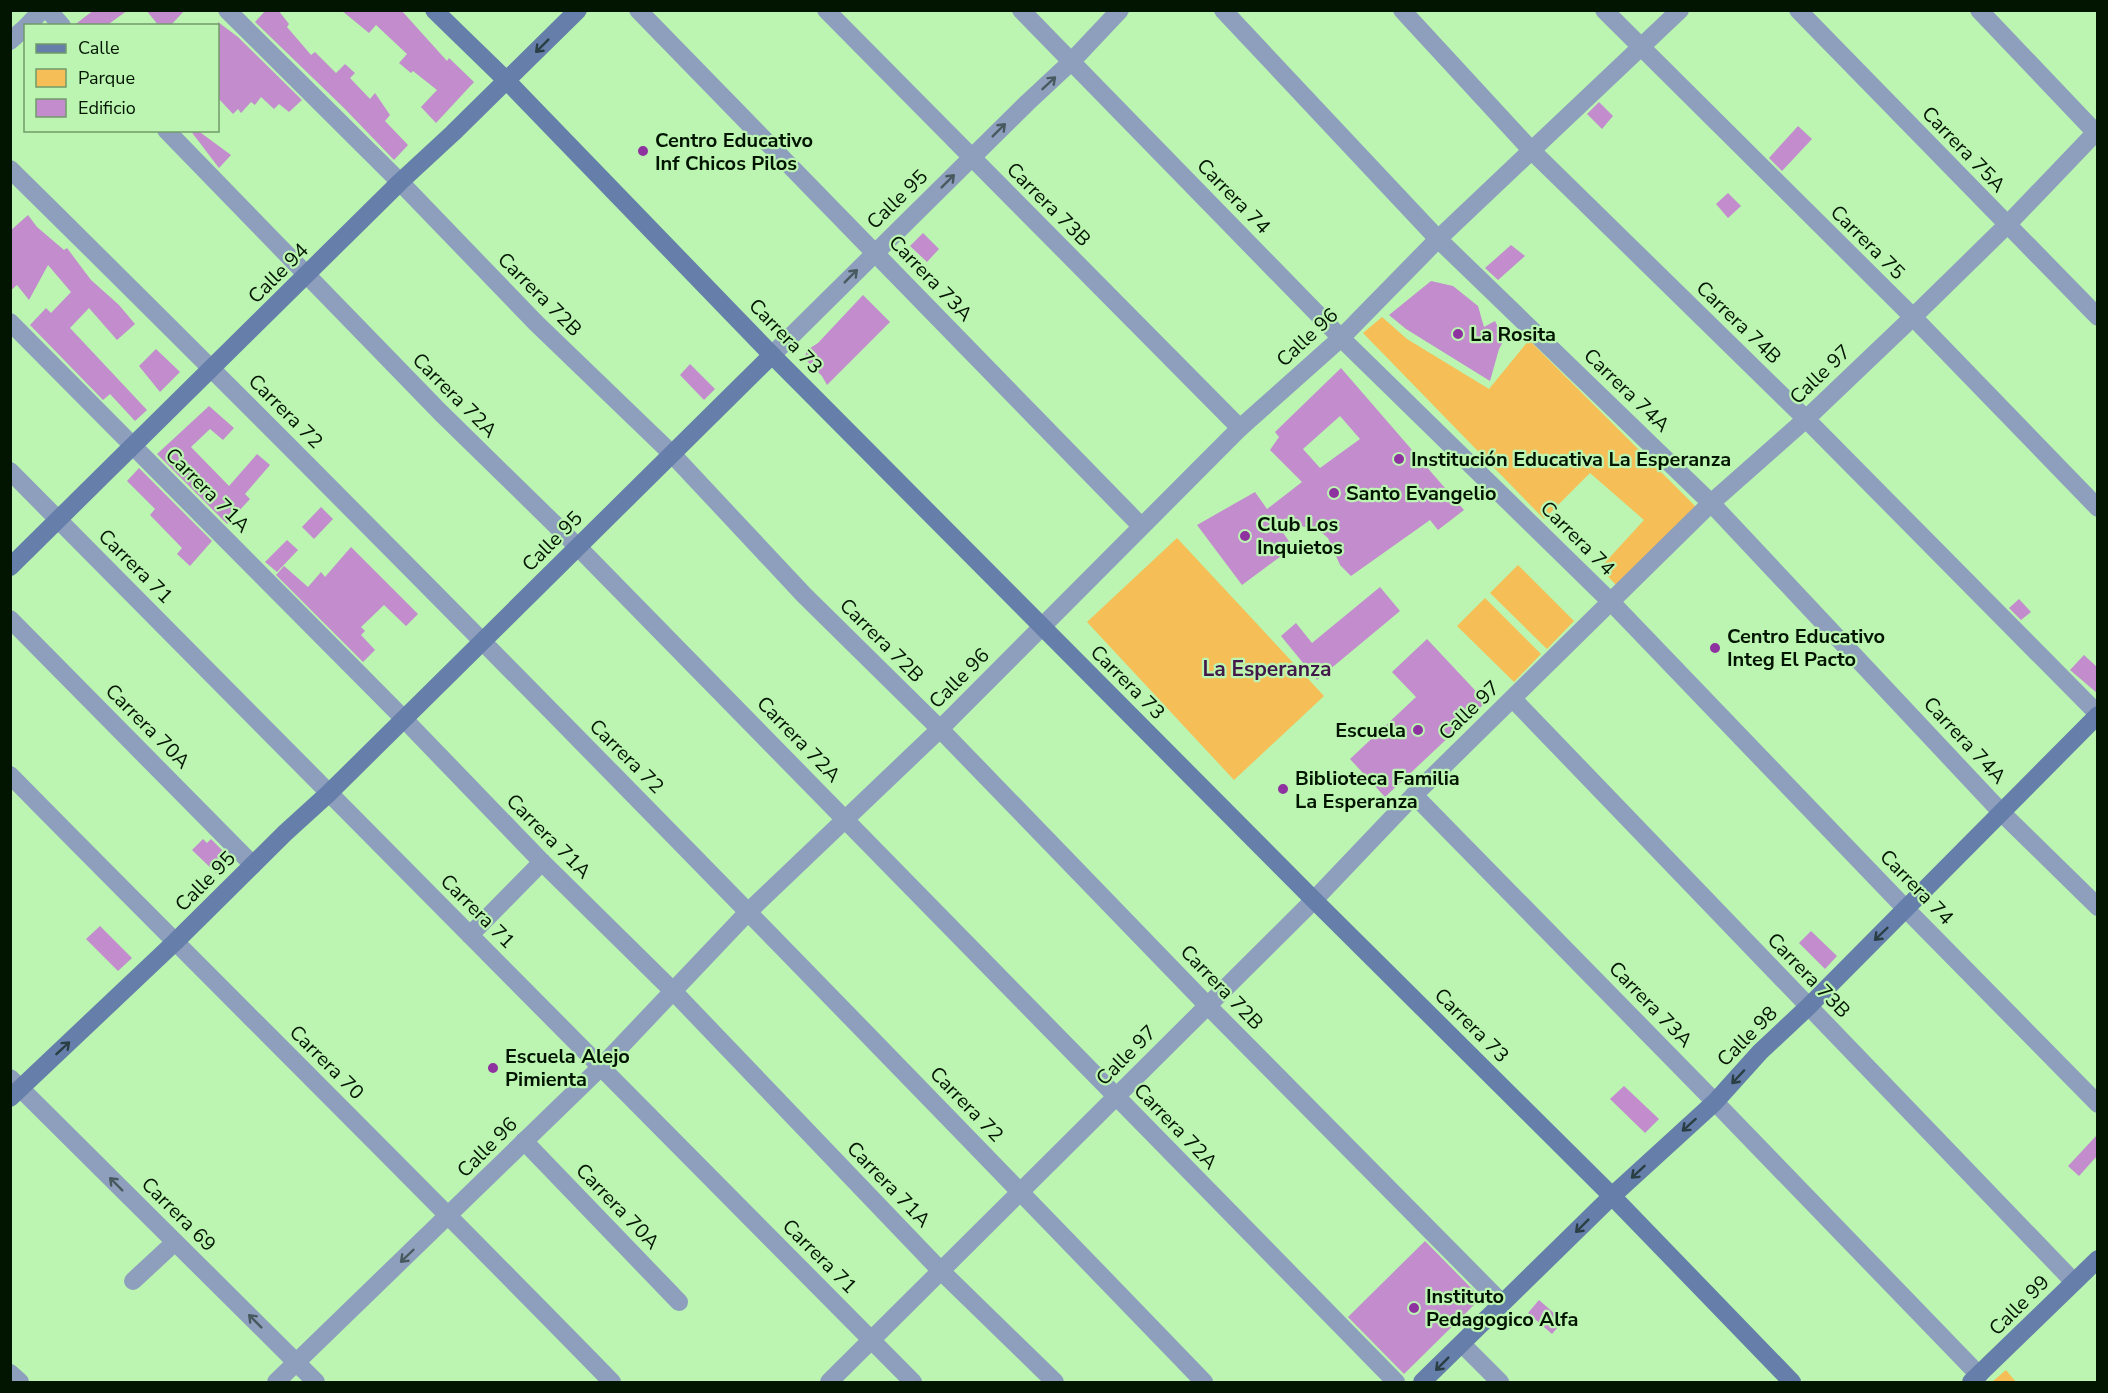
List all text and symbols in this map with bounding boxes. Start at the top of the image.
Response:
legend [24,24,219,132]
text: Calle [78,36,120,60]
one-way arrow [535,38,550,53]
text: Parque [78,66,135,90]
one-way arrow [1041,76,1056,90]
text: Edificio [78,96,136,120]
street label: Carrera 75A [1916,100,2012,199]
one-way arrow [992,123,1007,138]
place label: Centro Educativo Inf Chicos Pilos [655,127,813,177]
marker: Centro Educativo Inf Chicos Pilos [636,144,650,158]
street label: Carrera 74 [1191,153,1276,240]
street label: Carrera 73B [1001,156,1097,252]
street label: Calle 95 [861,164,934,235]
one-way arrow [941,173,956,188]
street label: Carrera 75 [1824,199,1911,286]
street label: Carrera 73A [883,229,979,328]
street label: Calle 94 [242,237,315,310]
street label: Carrera 72B [492,246,588,342]
one-way arrow [843,269,858,284]
street label: Carrera 74B [1690,275,1787,370]
street label: Carrera 73 [743,293,828,380]
street label: Calle 96 [1271,302,1344,373]
place label: La Rosita [1470,321,1556,348]
marker: La Rosita [1451,327,1465,341]
street label: Calle 97 [1784,339,1857,410]
street label: Carrera 74A [1578,342,1676,439]
street label: Carrera 72A [406,347,503,444]
street label: Carrera 72 [242,368,329,455]
street label: Carrera 71A [159,442,256,539]
place label: Institución Educativa La Esperanza [1411,446,1731,473]
marker: Institución Educativa La Esperanza [1392,452,1406,466]
place label: Santo Evangelio [1346,480,1496,507]
marker: Santo Evangelio [1327,486,1341,500]
street label: Carrera 74 [1534,495,1621,582]
street label: Calle 95 [516,505,589,578]
place label: Club Los Inquietos [1257,511,1343,561]
street label: Carrera 71 [92,523,179,610]
marker: Club Los Inquietos [1238,529,1252,543]
street label: Carrera 72B [834,592,930,688]
place label: Centro Educativo Integ El Pacto [1727,623,1885,673]
street label: Carrera 73 [1084,639,1171,726]
marker: Centro Educativo Integ El Pacto [1708,641,1722,655]
street label: Calle 96 [923,642,996,715]
district label: La Esperanza [1203,655,1331,683]
street label: Calle 97 [1433,675,1506,746]
street label: Carrera 70A [99,678,196,775]
street label: Carrera 72A [751,690,847,789]
street label: Carrera 74A [1917,691,2012,790]
street label: Carrera 72 [583,713,670,800]
place label: Escuela [1335,717,1406,744]
marker: Escuela [1411,723,1425,737]
place label: Biblioteca Familia La Esperanza [1295,765,1460,815]
marker: Biblioteca Familia La Esperanza [1276,782,1290,796]
street label: Carrera 71A [500,788,597,885]
street label: Carrera 74 [1874,844,1959,931]
street label: Calle 95 [169,845,242,918]
street label: Carrera 71 [434,868,521,955]
one-way arrow [1874,926,1889,941]
street label: Carrera 73B [1761,927,1856,1024]
street label: Carrera 72B [1174,939,1269,1036]
street label: Carrera 73A [1603,955,1699,1054]
street label: Carrera 73 [1428,982,1515,1069]
street label: Calle 98 [1711,1000,1784,1073]
street label: Carrera 70 [283,1019,370,1106]
street label: Calle 97 [1090,1019,1163,1092]
one-way arrow [56,1041,71,1055]
place label: Escuela Alejo Pimienta [505,1043,630,1093]
marker: Escuela Alejo Pimienta [486,1061,500,1075]
street label: Carrera 72 [924,1061,1009,1148]
one-way arrow [1731,1069,1745,1084]
street label: Carrera 72A [1128,1077,1224,1176]
street label: Calle 96 [451,1111,524,1184]
one-way arrow [1682,1118,1697,1132]
street label: Carrera 71A [841,1135,937,1234]
street label: Carrera 70A [570,1157,666,1256]
one-way arrow [1631,1165,1646,1179]
street label: Carrera 69 [135,1171,222,1258]
one-way arrow [109,1176,124,1191]
street label: Carrera 71 [776,1213,863,1300]
one-way arrow [1575,1218,1590,1233]
one-way arrow [400,1249,415,1263]
street label: Calle 99 [1983,1269,2056,1342]
place label: Instituto Pedagogico Alfa [1426,1283,1578,1333]
marker: Instituto Pedagogico Alfa [1407,1301,1421,1315]
one-way arrow [247,1314,262,1328]
one-way arrow [1435,1356,1450,1371]

